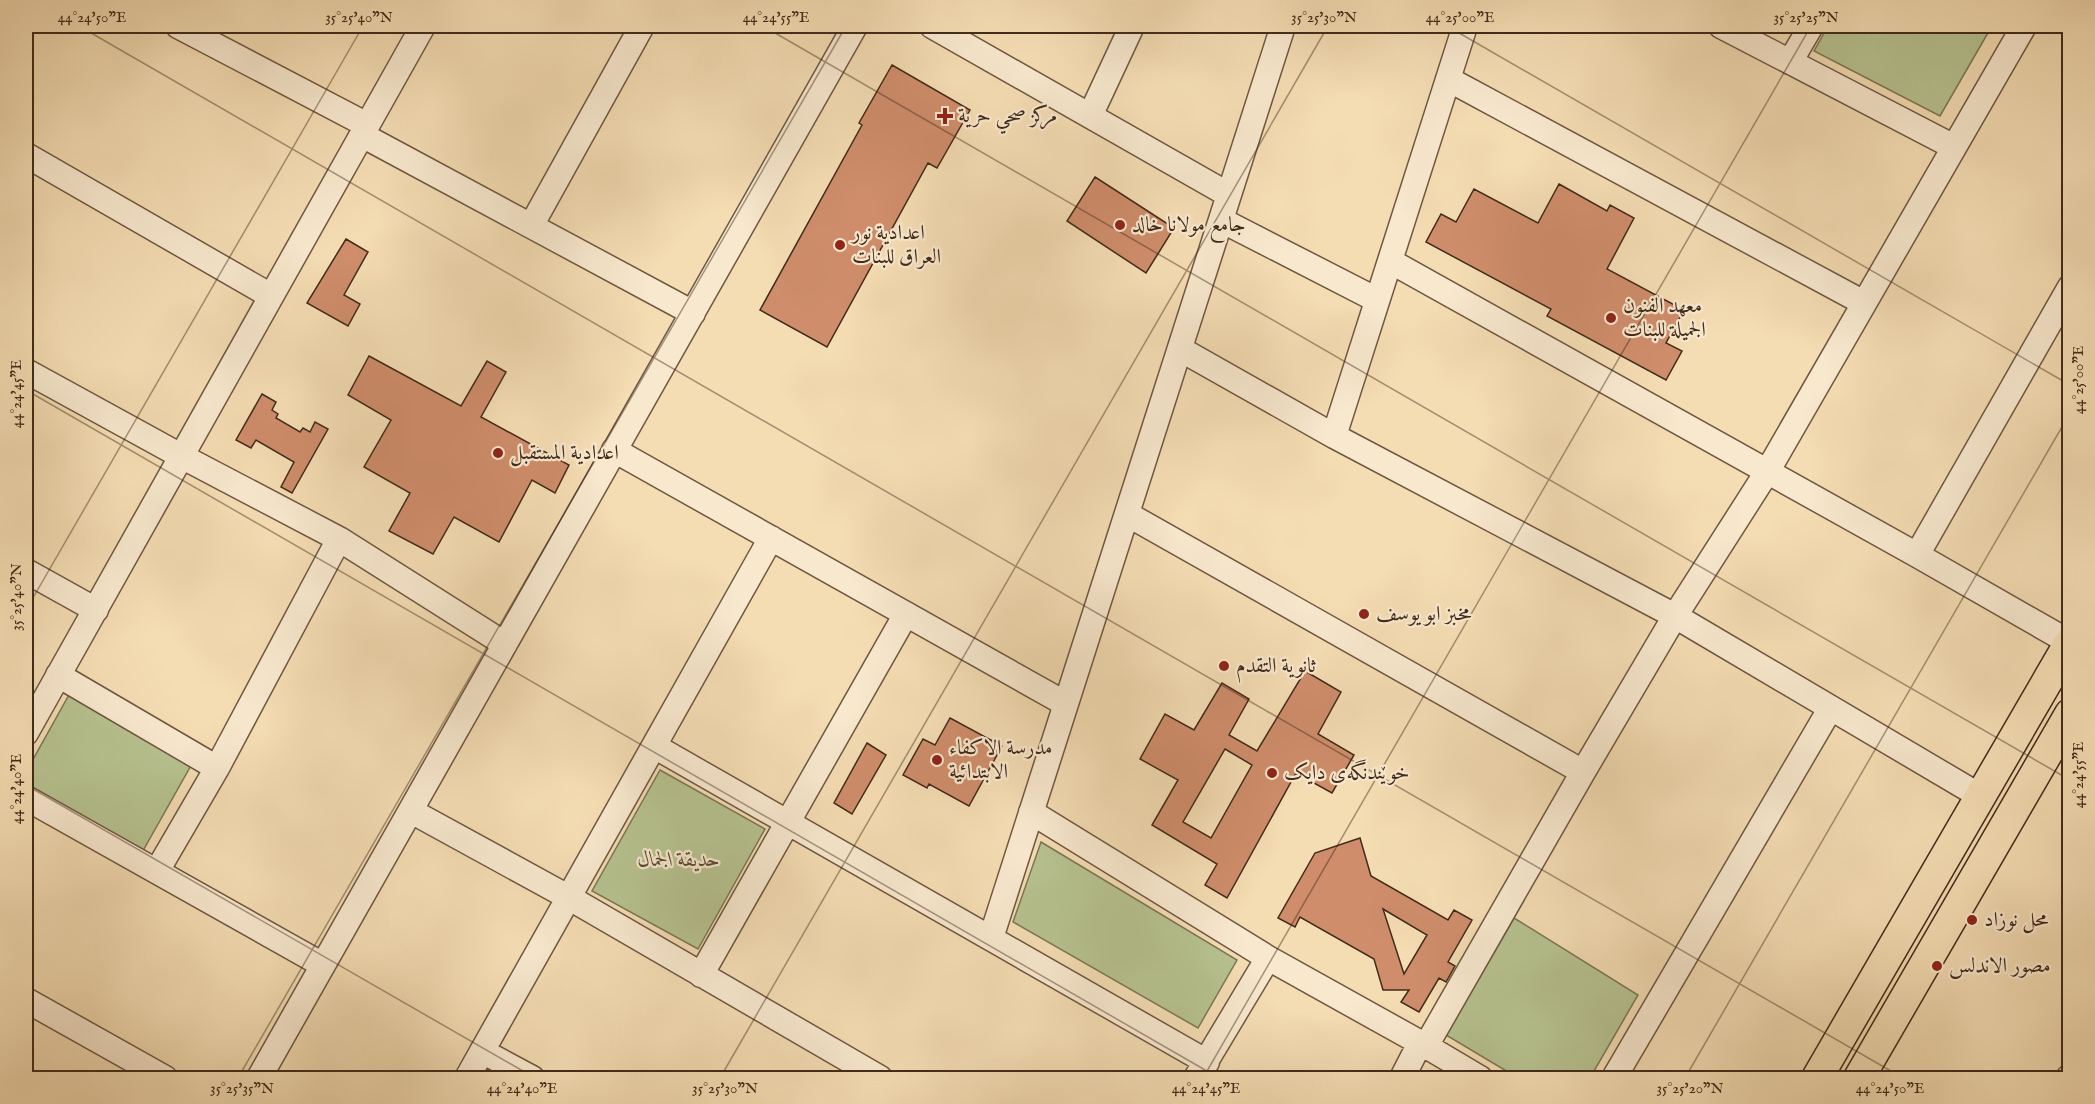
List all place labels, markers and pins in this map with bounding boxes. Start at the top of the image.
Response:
place label: مركز صحي حرية [958,103,1057,135]
marker: مركز صحي حرية [936,107,954,125]
place label: جامع مولانا خالد [1132,212,1246,243]
marker: جامع مولانا خالد [1113,218,1127,232]
place label: اعدادية نور العراق للبنات [850,220,941,271]
marker: اعدادية نور العراق للبنات [833,238,847,252]
place label: معهد الفنون الجميلة للبنات [1623,293,1706,344]
marker: معهد الفنون الجميلة للبنات [1604,311,1618,325]
place label: اعدادية المستقبل [510,440,619,467]
marker: اعدادية المستقبل [491,446,505,460]
place label: مخبز ابو يوسف [1376,601,1472,628]
marker: مخبز ابو يوسف [1357,607,1371,621]
place label: ثانوية التقدم [1236,653,1317,683]
marker: ثانوية التقدم [1217,659,1231,673]
place label: مدرسة الاكفاء الابتدائية [949,735,1053,786]
marker: مدرسة الاكفاء الابتدائية [930,753,944,767]
place label: خوێندنگەی دایک [1284,759,1410,787]
marker: خوێندنگەی دایک [1265,766,1279,780]
place label: محل نوزاد [1984,907,2049,934]
marker: محل نوزاد [1965,913,1979,927]
place label: مصور الاندلس [1949,953,2051,980]
marker: مصور الاندلس [1930,959,1944,973]

